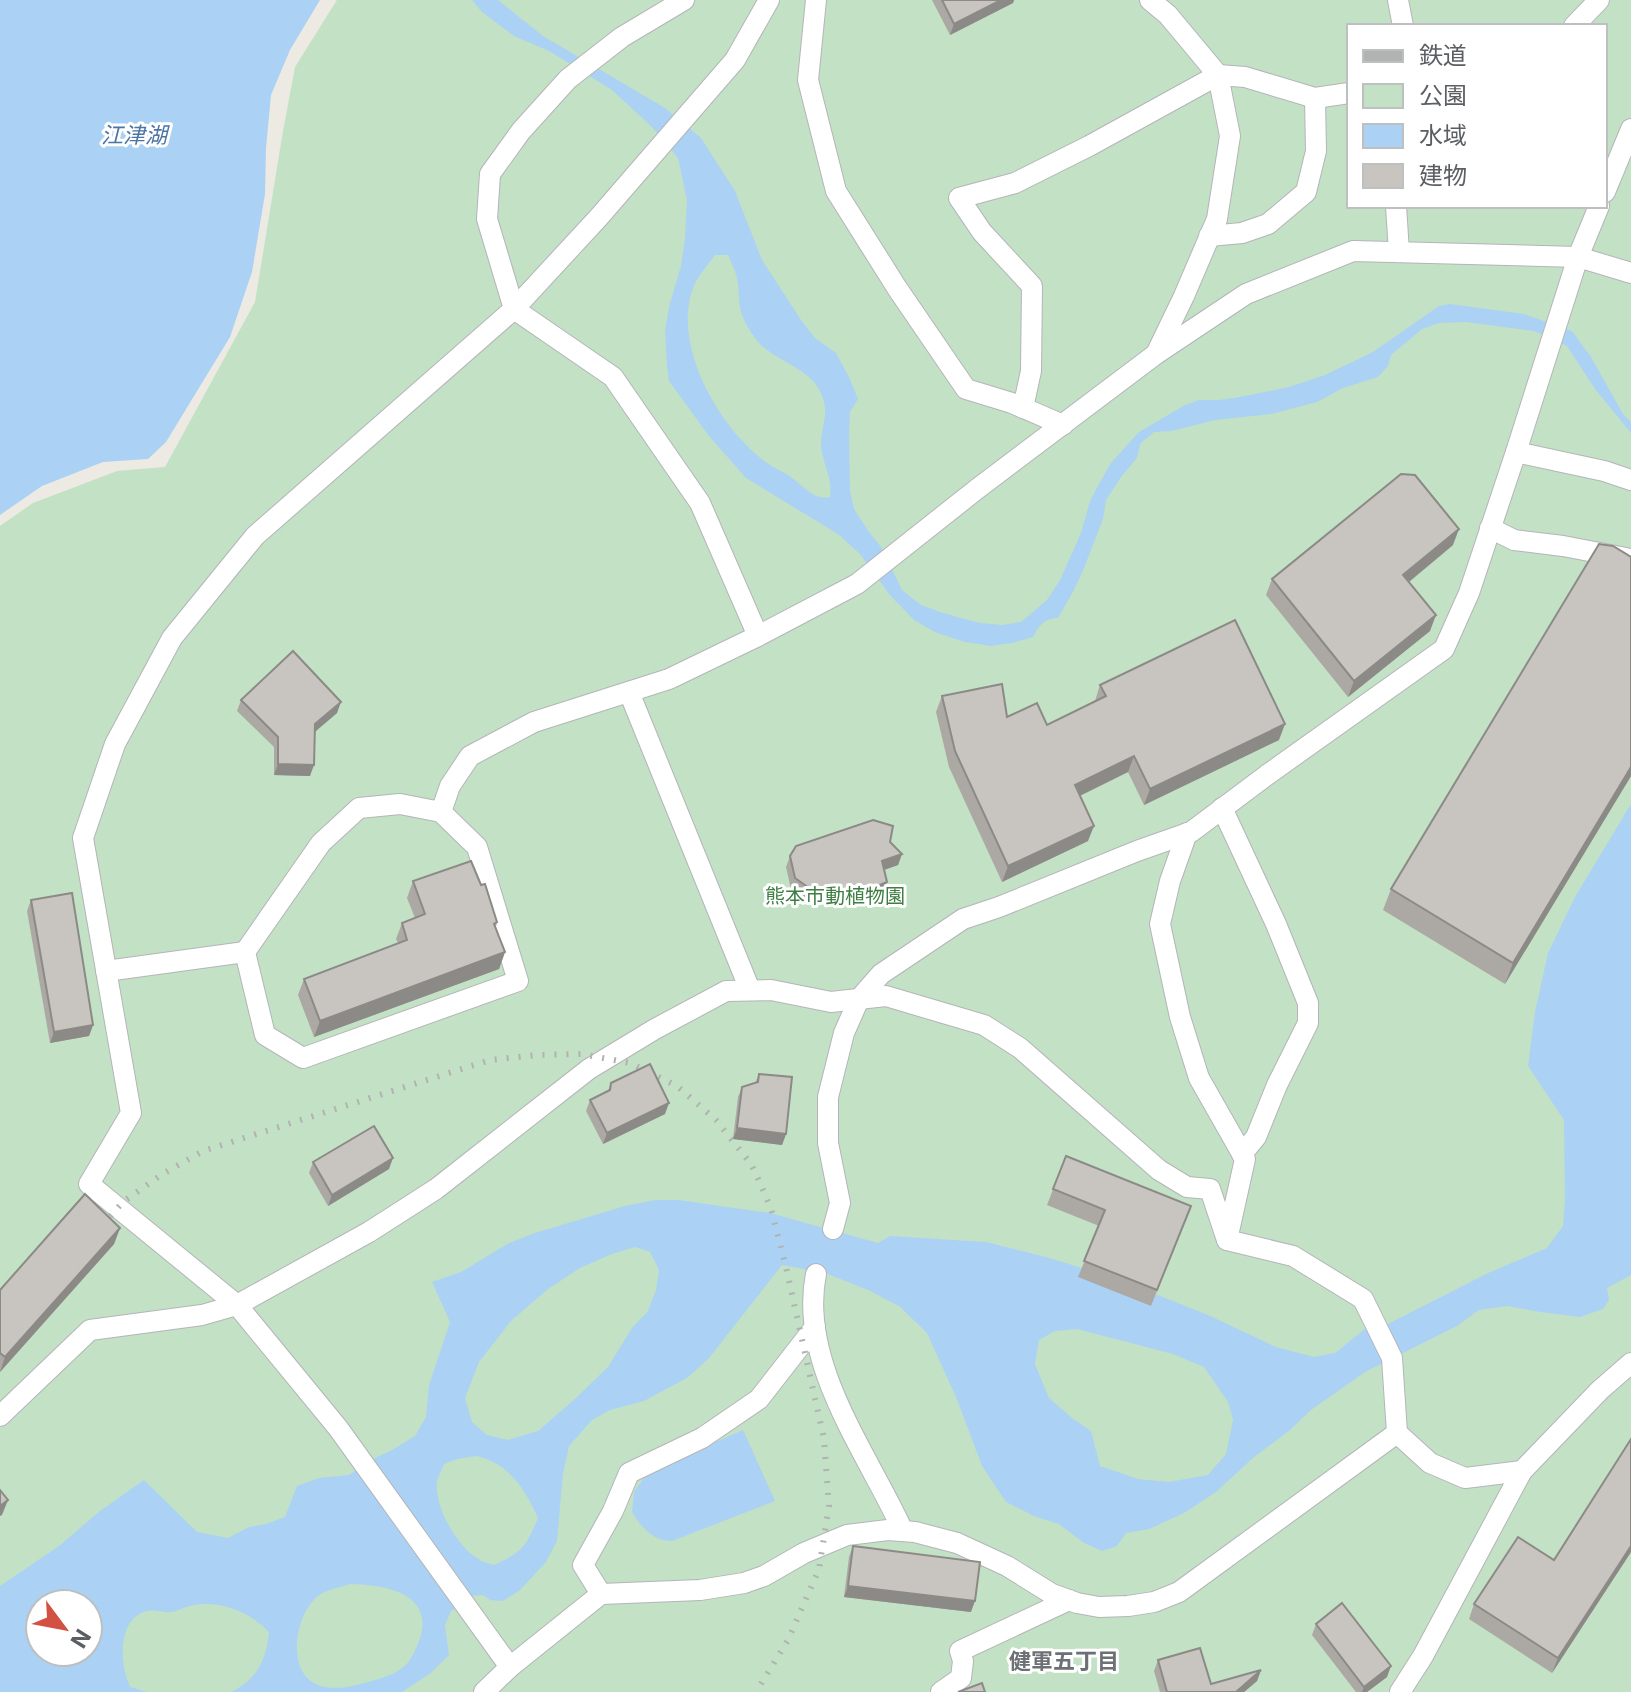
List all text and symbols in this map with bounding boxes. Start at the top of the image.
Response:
legend [1347,24,1607,208]
text: 鉄道 [1419,41,1467,70]
text: 公園 [1419,81,1467,110]
text: 水域 [1419,121,1467,150]
water label: 江津湖 [101,122,170,148]
text: 建物 [1419,161,1467,190]
park label: 熊本市動植物園 [765,884,905,908]
north arrow [24,1588,104,1668]
text: N [65,1625,96,1653]
district label: 健軍五丁目 [1009,1648,1119,1674]

